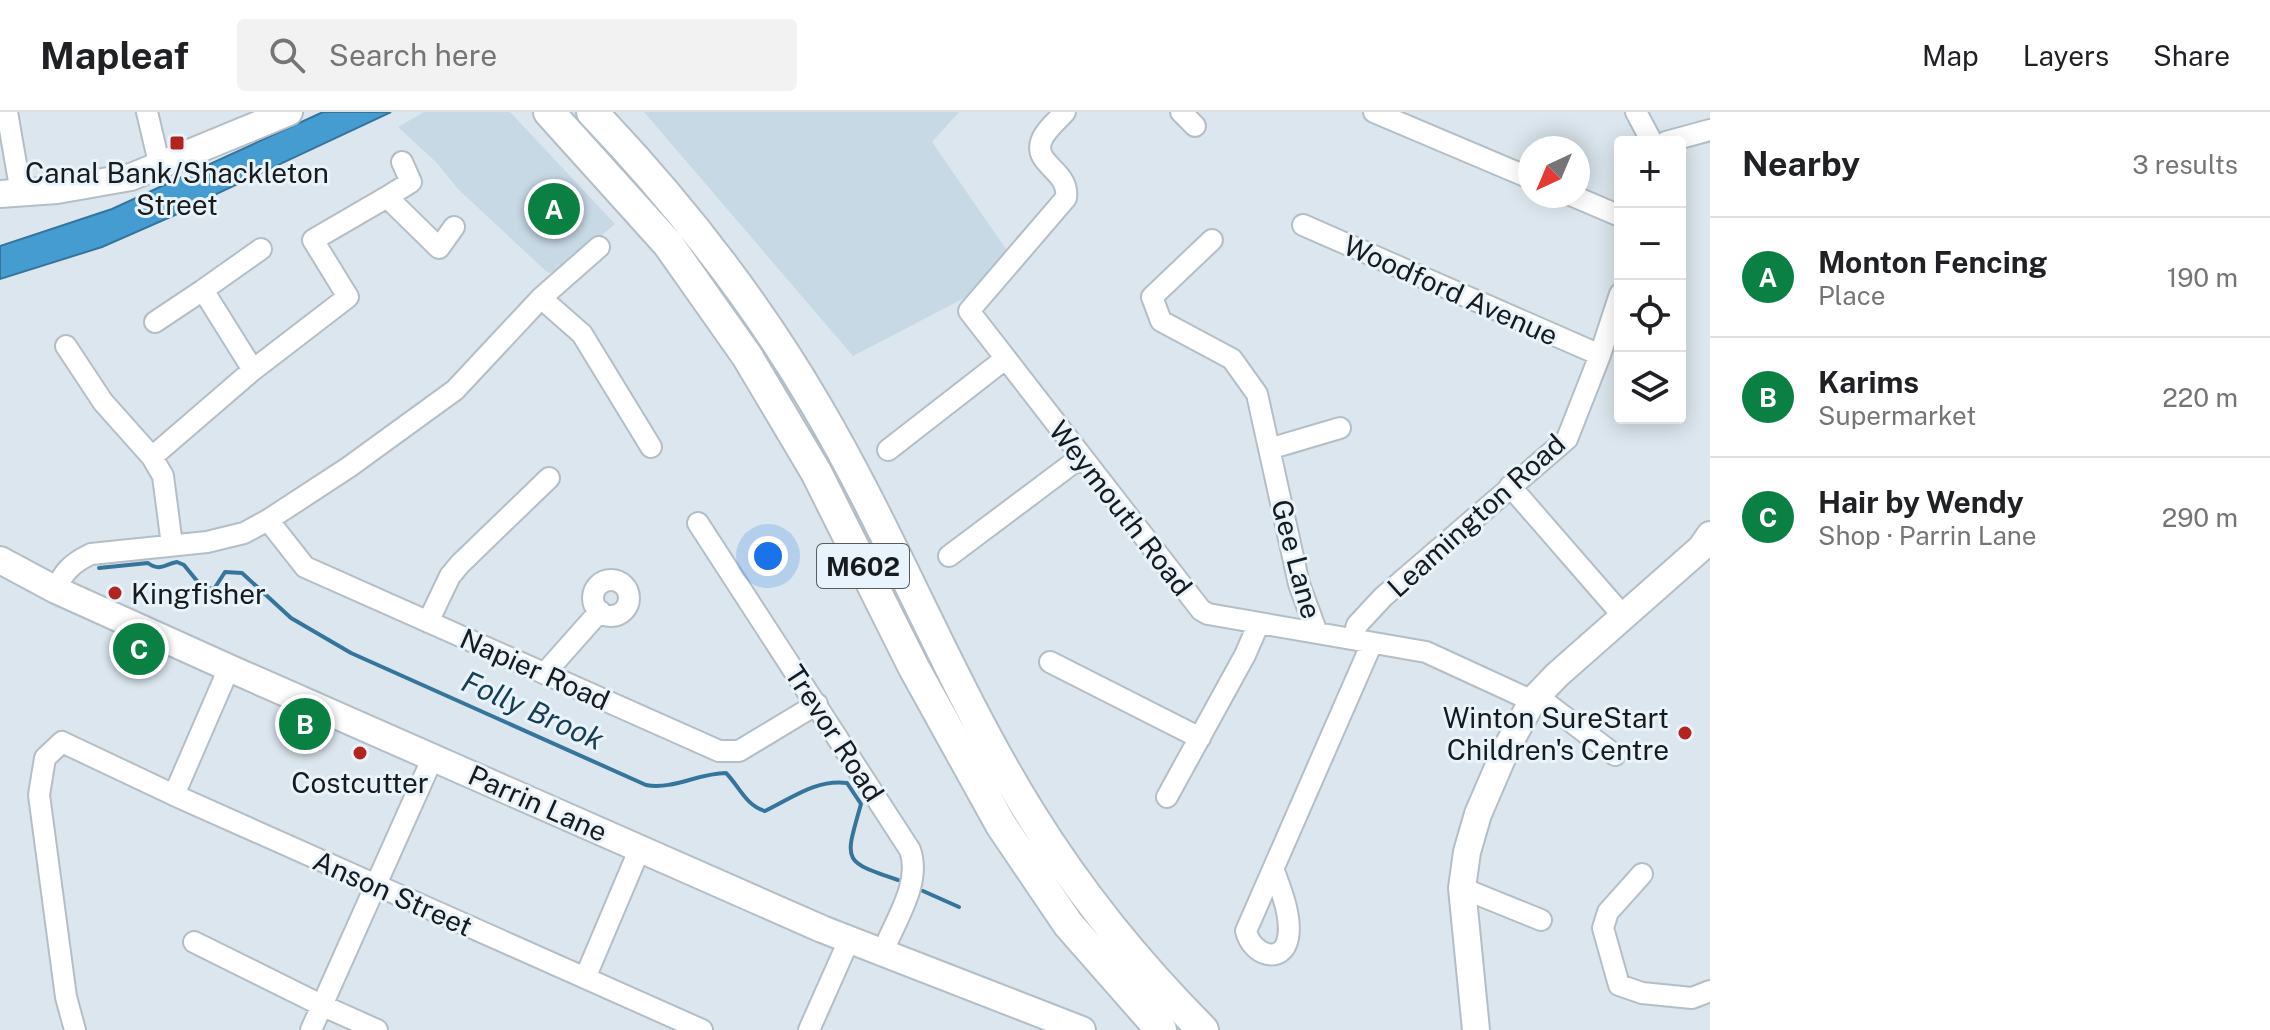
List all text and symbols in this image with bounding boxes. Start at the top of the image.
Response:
search box [237,19,797,91]
text: Mapleaf [40,33,189,78]
icon: search [265,33,309,77]
text: Search here [329,37,497,73]
text: Map [1922,39,1979,72]
text: Layers [2023,39,2109,72]
text: Share [2153,39,2230,72]
marker: Canal Bank/Shackleton Street [168,134,186,152]
north arrow [1518,136,1590,208]
map controls [1614,136,1686,424]
button: + [1614,136,1686,208]
text: Nearby [1742,144,1860,184]
text: 3 results [2132,149,2238,180]
place label: Canal Bank/Shackleton Street [25,156,329,221]
pin: A [528,179,580,239]
button: − [1614,208,1686,280]
street label: Woodford Avenue [1339,228,1563,352]
text: Monton Fencing [1818,244,2047,280]
text: A [1759,262,1777,293]
text: 190 m [2167,262,2238,293]
button: locate [1614,280,1686,352]
text: Place [1818,280,1885,311]
button: layers [1614,352,1686,424]
text: Karims [1818,364,1919,400]
text: B [1759,382,1777,413]
text: 220 m [2162,382,2238,413]
text: Supermarket [1818,400,1976,431]
street label: Weymouth Road [1043,414,1199,602]
street label: Leamington Road [1380,427,1572,603]
text: Hair by Wendy [1818,484,2024,520]
street label: Gee Lane [1265,496,1329,622]
text: C [1759,502,1777,533]
text: 290 m [2162,502,2238,533]
text: Shop · Parrin Lane [1818,520,2037,551]
your location [748,536,788,576]
road number: M602 [817,544,909,588]
place label: Kingfisher [131,577,266,610]
marker: Kingfisher [106,584,124,602]
pin: C [113,619,165,679]
street label: Napier Road [455,621,615,717]
street label: Trevor Road [779,659,891,807]
water label: Folly Brook [456,663,610,758]
pin: B [279,694,331,754]
place label: Winton SureStart Children's Centre [1443,701,1669,766]
marker: Winton SureStart Children's Centre [1676,724,1694,742]
marker: Costcutter [351,744,369,762]
street label: Parrin Lane [464,758,612,848]
place label: Costcutter [291,766,429,799]
street label: Anson Street [308,843,478,943]

